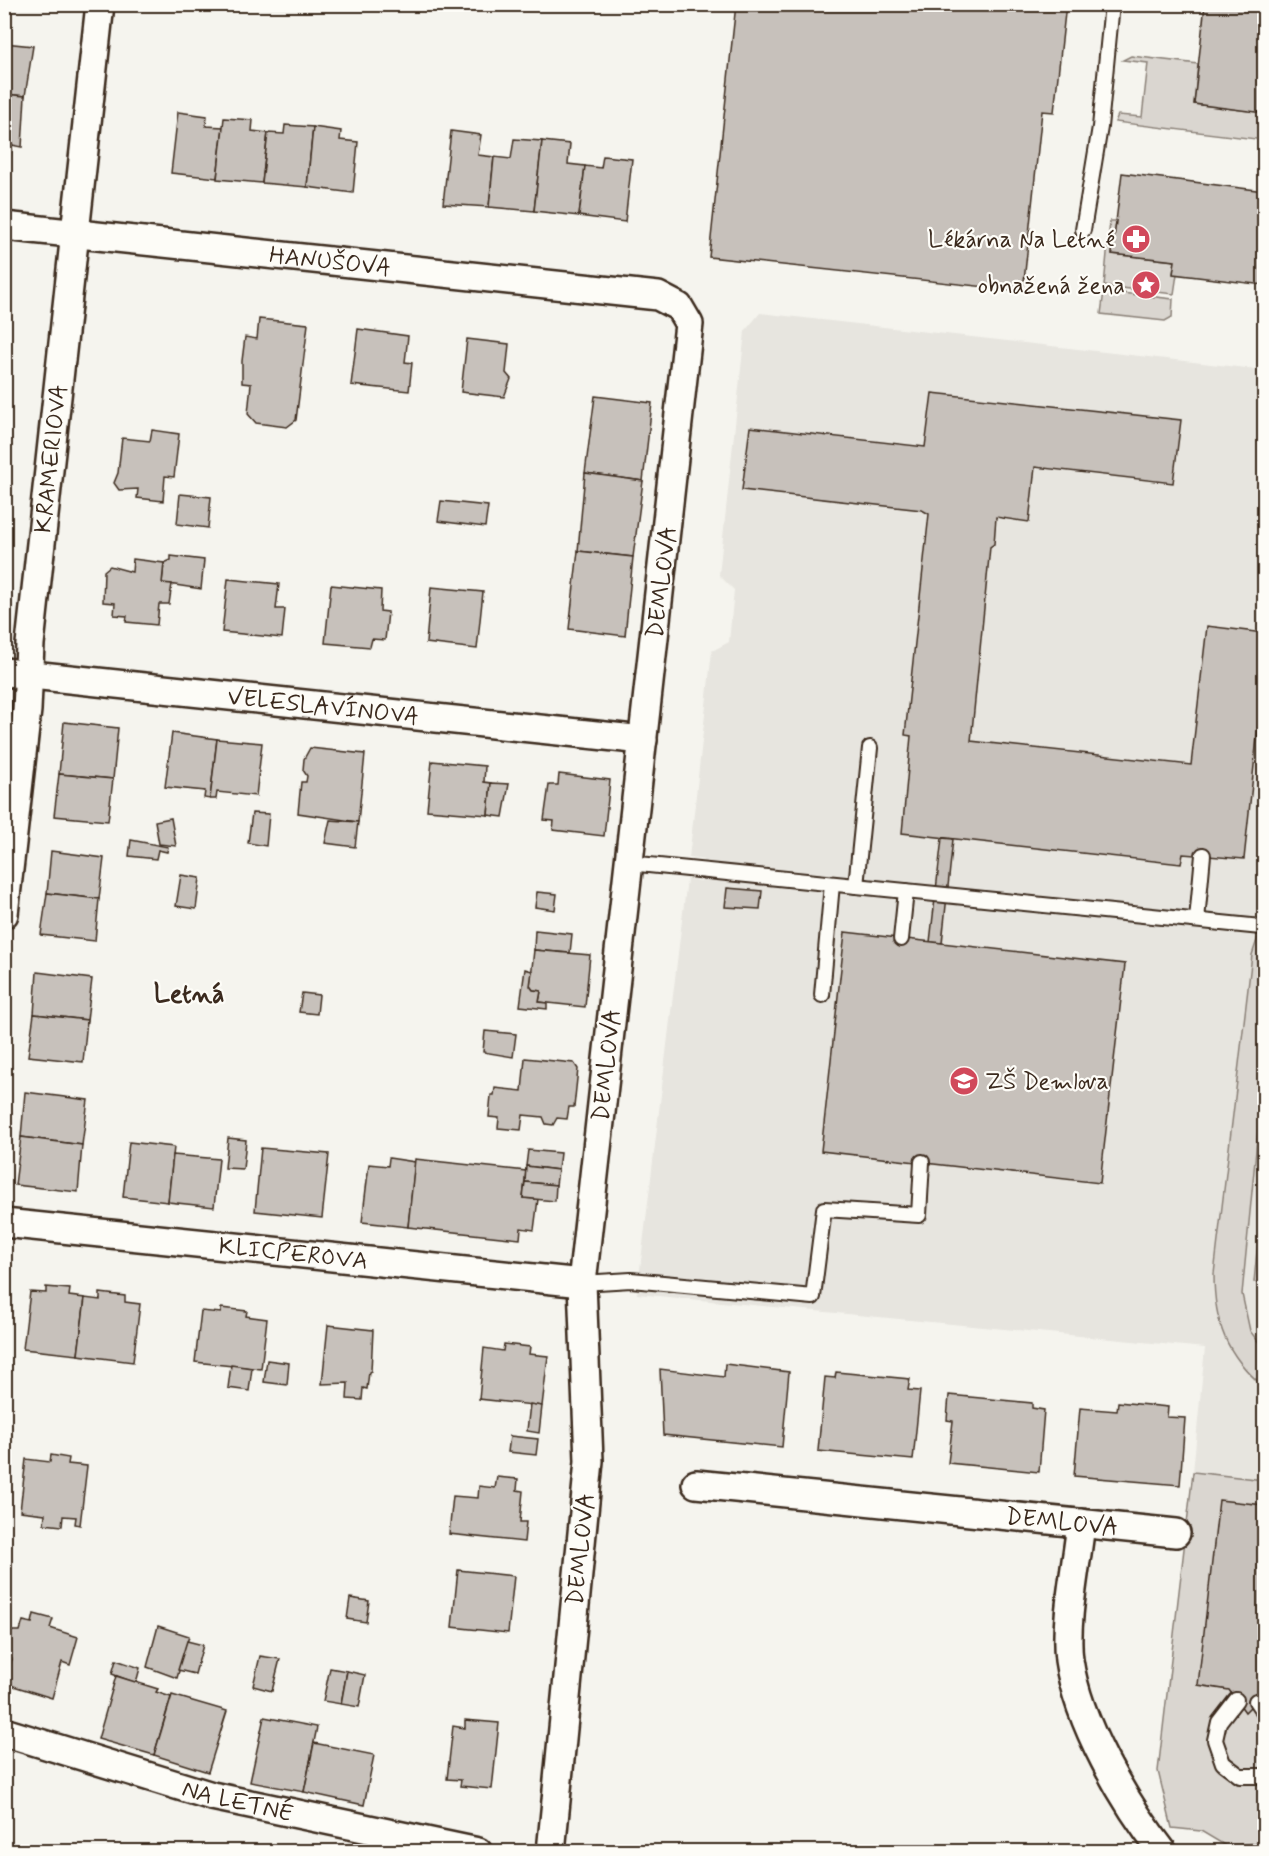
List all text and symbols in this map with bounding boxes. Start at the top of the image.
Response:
pharmacy icon: Lékárna Na Letné [1120,223,1152,255]
place label: Lékárna Na Letné [928,225,1115,256]
street label: HANUŠOVA [268,240,392,284]
place icon: obnažená žena [1130,269,1162,301]
place label: obnažená žena [978,271,1125,302]
street label: KRAMERIOVA [28,383,75,535]
street label: DEMLOVA [640,524,685,640]
street label: VELESLAVÍNOVA [226,682,420,733]
district label: Letná [154,978,224,1012]
street label: DEMLOVA [586,1007,629,1123]
school or university icon: ZŠ Demlova [948,1065,980,1097]
place label: ZŠ Demlova [985,1067,1109,1098]
street label: KLICPEROVA [217,1231,369,1278]
street label: DEMLOVA [560,1491,603,1607]
street label: DEMLOVA [1004,1502,1120,1544]
street label: NA LETNÉ [178,1774,297,1830]

